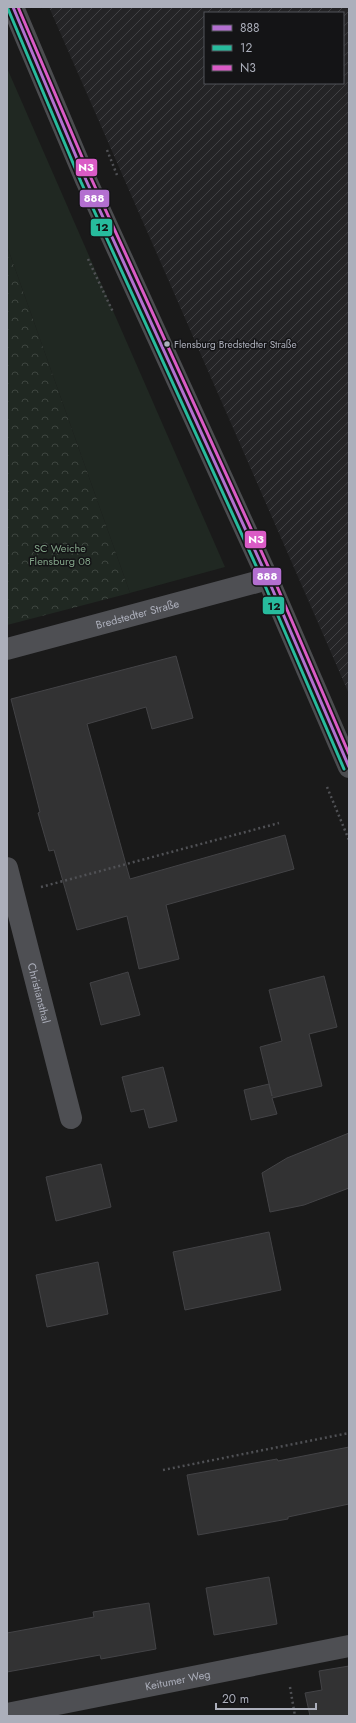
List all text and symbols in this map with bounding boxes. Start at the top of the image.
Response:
legend [204,12,344,84]
text: 888 [240,19,260,37]
text: 12 [240,39,252,57]
text: N3 [240,59,256,77]
line badge: N3 [75,158,98,177]
text: N3 [78,159,94,175]
line badge: 888 [79,189,110,208]
text: 888 [84,190,104,206]
line badge: 12 [90,218,113,237]
text: 12 [96,219,108,235]
place label: Flensburg Bredstedter Straße [174,337,297,352]
marker: Flensburg Bredstedter Straße [162,339,172,349]
line badge: N3 [244,530,267,549]
text: N3 [248,531,264,547]
park label: SC Weiche Flensburg 08 [29,540,91,569]
line badge: 888 [252,567,282,586]
text: 888 [257,568,277,584]
street label: Bredstedter Straße [94,595,181,633]
line badge: 12 [262,596,285,615]
text: 12 [268,598,280,614]
street label: Christiansthal [24,961,54,1025]
street label: Keitumer Weg [144,1666,212,1694]
scale bar [216,1685,316,1711]
text: 20 m [222,1690,249,1708]

